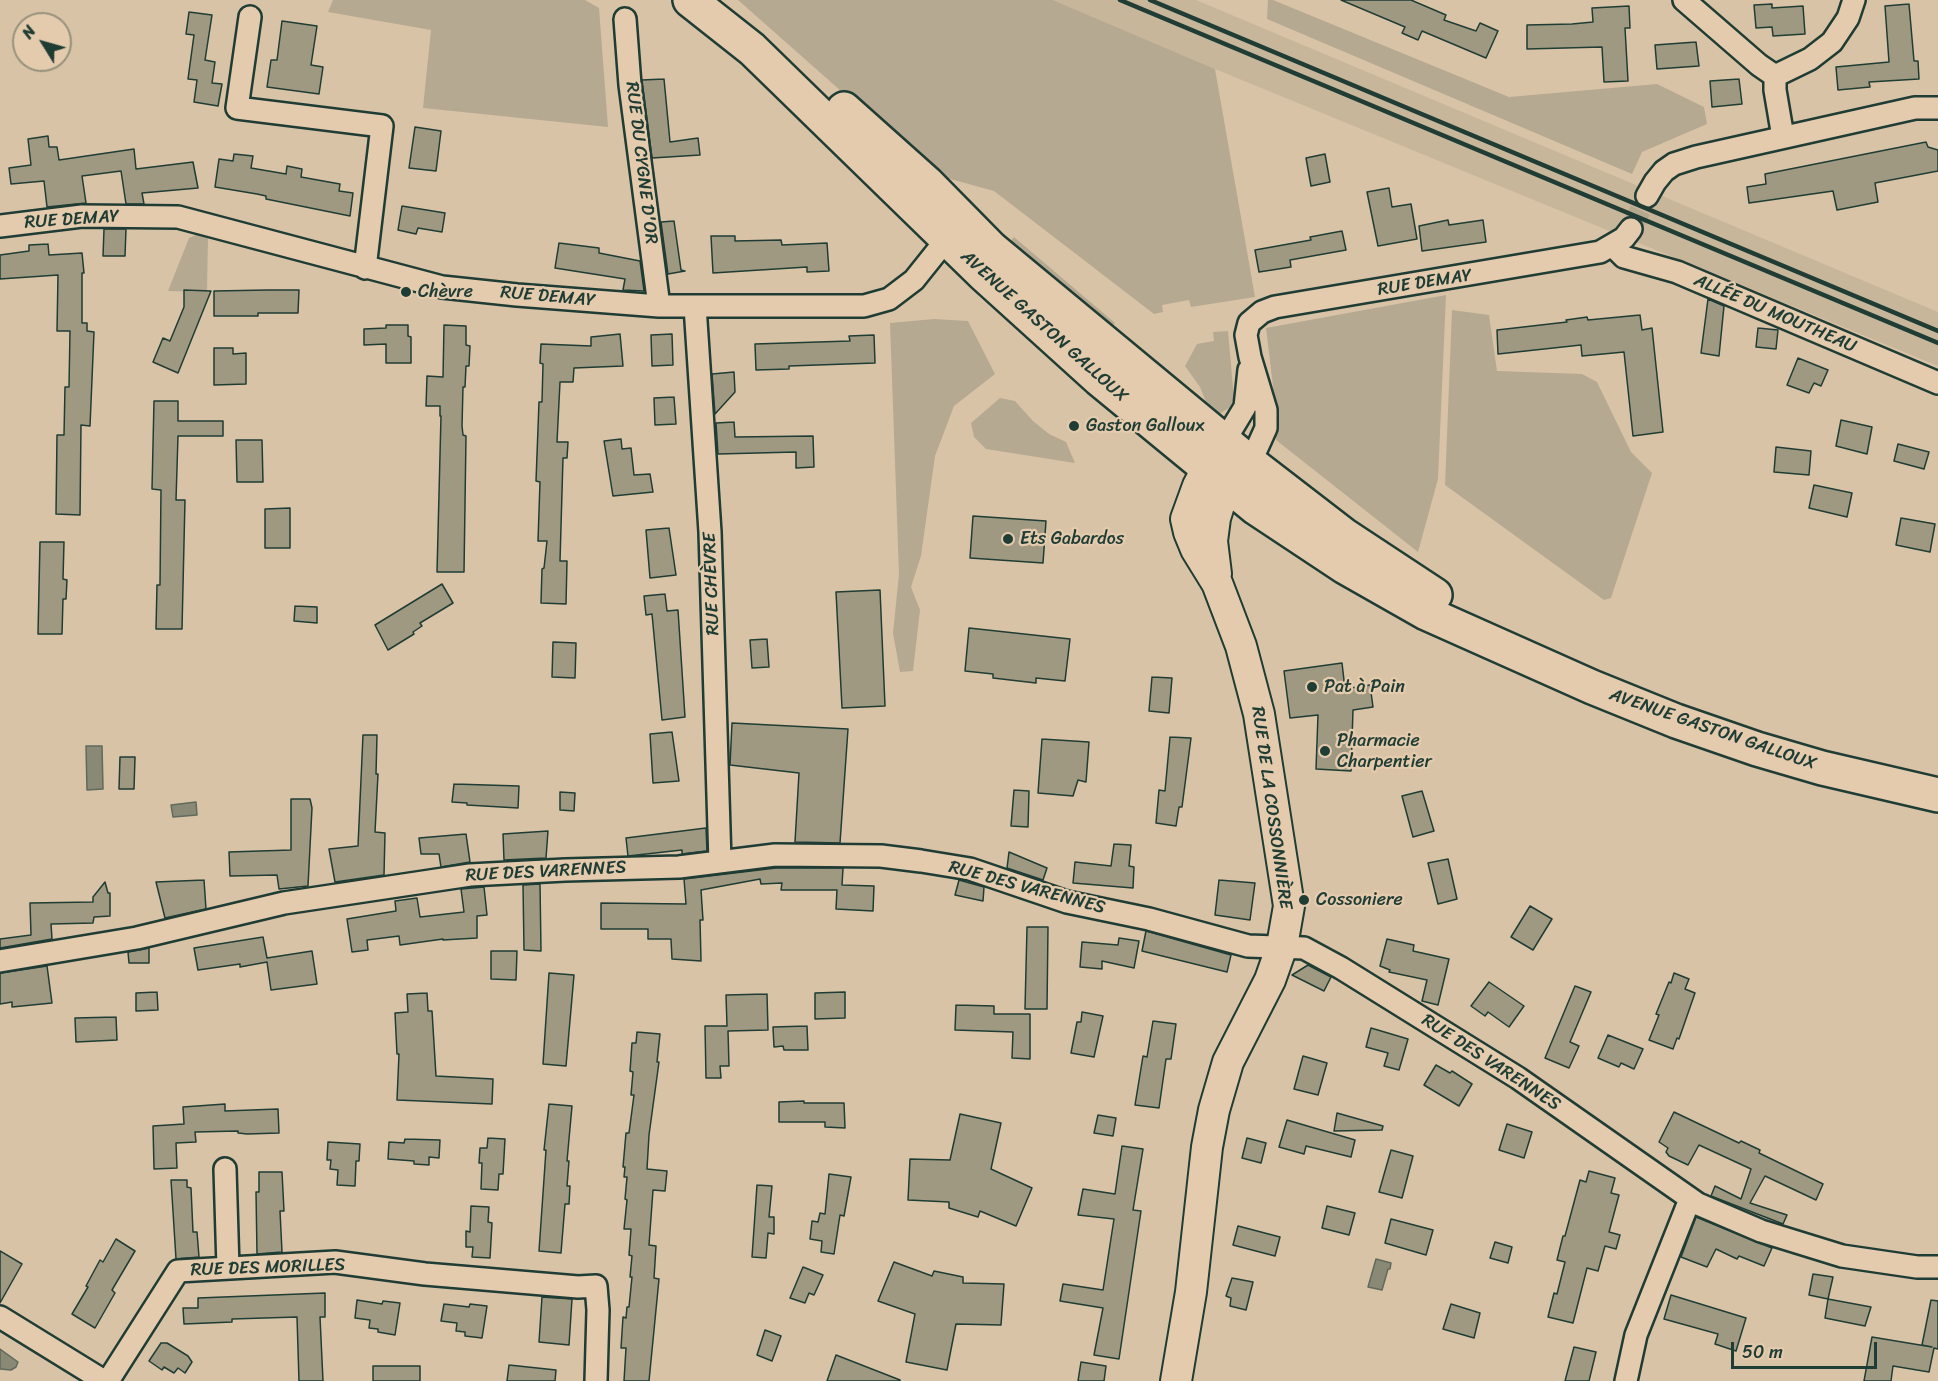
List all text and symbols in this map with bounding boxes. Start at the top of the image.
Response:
north arrow [12,12,72,72]
text: N [14,19,44,45]
street label: RUE DU CYGNE D'OR [620,80,662,246]
street label: RUE DEMAY [24,206,120,234]
street label: AVENUE GASTON GALLOUX [956,246,1132,408]
street label: RUE DEMAY [1376,265,1474,301]
street label: ALLÉE DU MOUTHEAU [1690,270,1860,358]
place label: Chèvre [418,281,473,303]
street label: RUE DEMAY [500,282,596,312]
marker: Chèvre [399,285,413,299]
place label: Gaston Galloux [1086,415,1204,437]
marker: Gaston Galloux [1067,419,1081,433]
place label: Ets Gabardos [1020,528,1124,550]
street label: RUE CHÈVRE [699,532,725,636]
marker: Ets Gabardos [1001,532,1015,546]
place label: Pat à Pain [1324,676,1405,698]
marker: Pat à Pain [1305,680,1319,694]
street label: AVENUE GASTON GALLOUX [1606,684,1820,776]
street label: RUE DE LA COSSONNIÈRE [1246,705,1296,911]
place label: Pharmacie Charpentier [1337,730,1432,772]
marker: Pharmacie Charpentier [1318,744,1332,758]
street label: RUE DES VARENNES [465,857,627,887]
street label: RUE DES VARENNES [946,857,1108,919]
place label: Cossoniere [1316,889,1403,911]
marker: Cossoniere [1297,893,1311,907]
street label: RUE DES VARENNES [1417,1010,1565,1116]
street label: RUE DES MORILLES [190,1255,346,1281]
scale bar [1734,1330,1880,1368]
text: 50 m [1742,1336,1783,1368]

